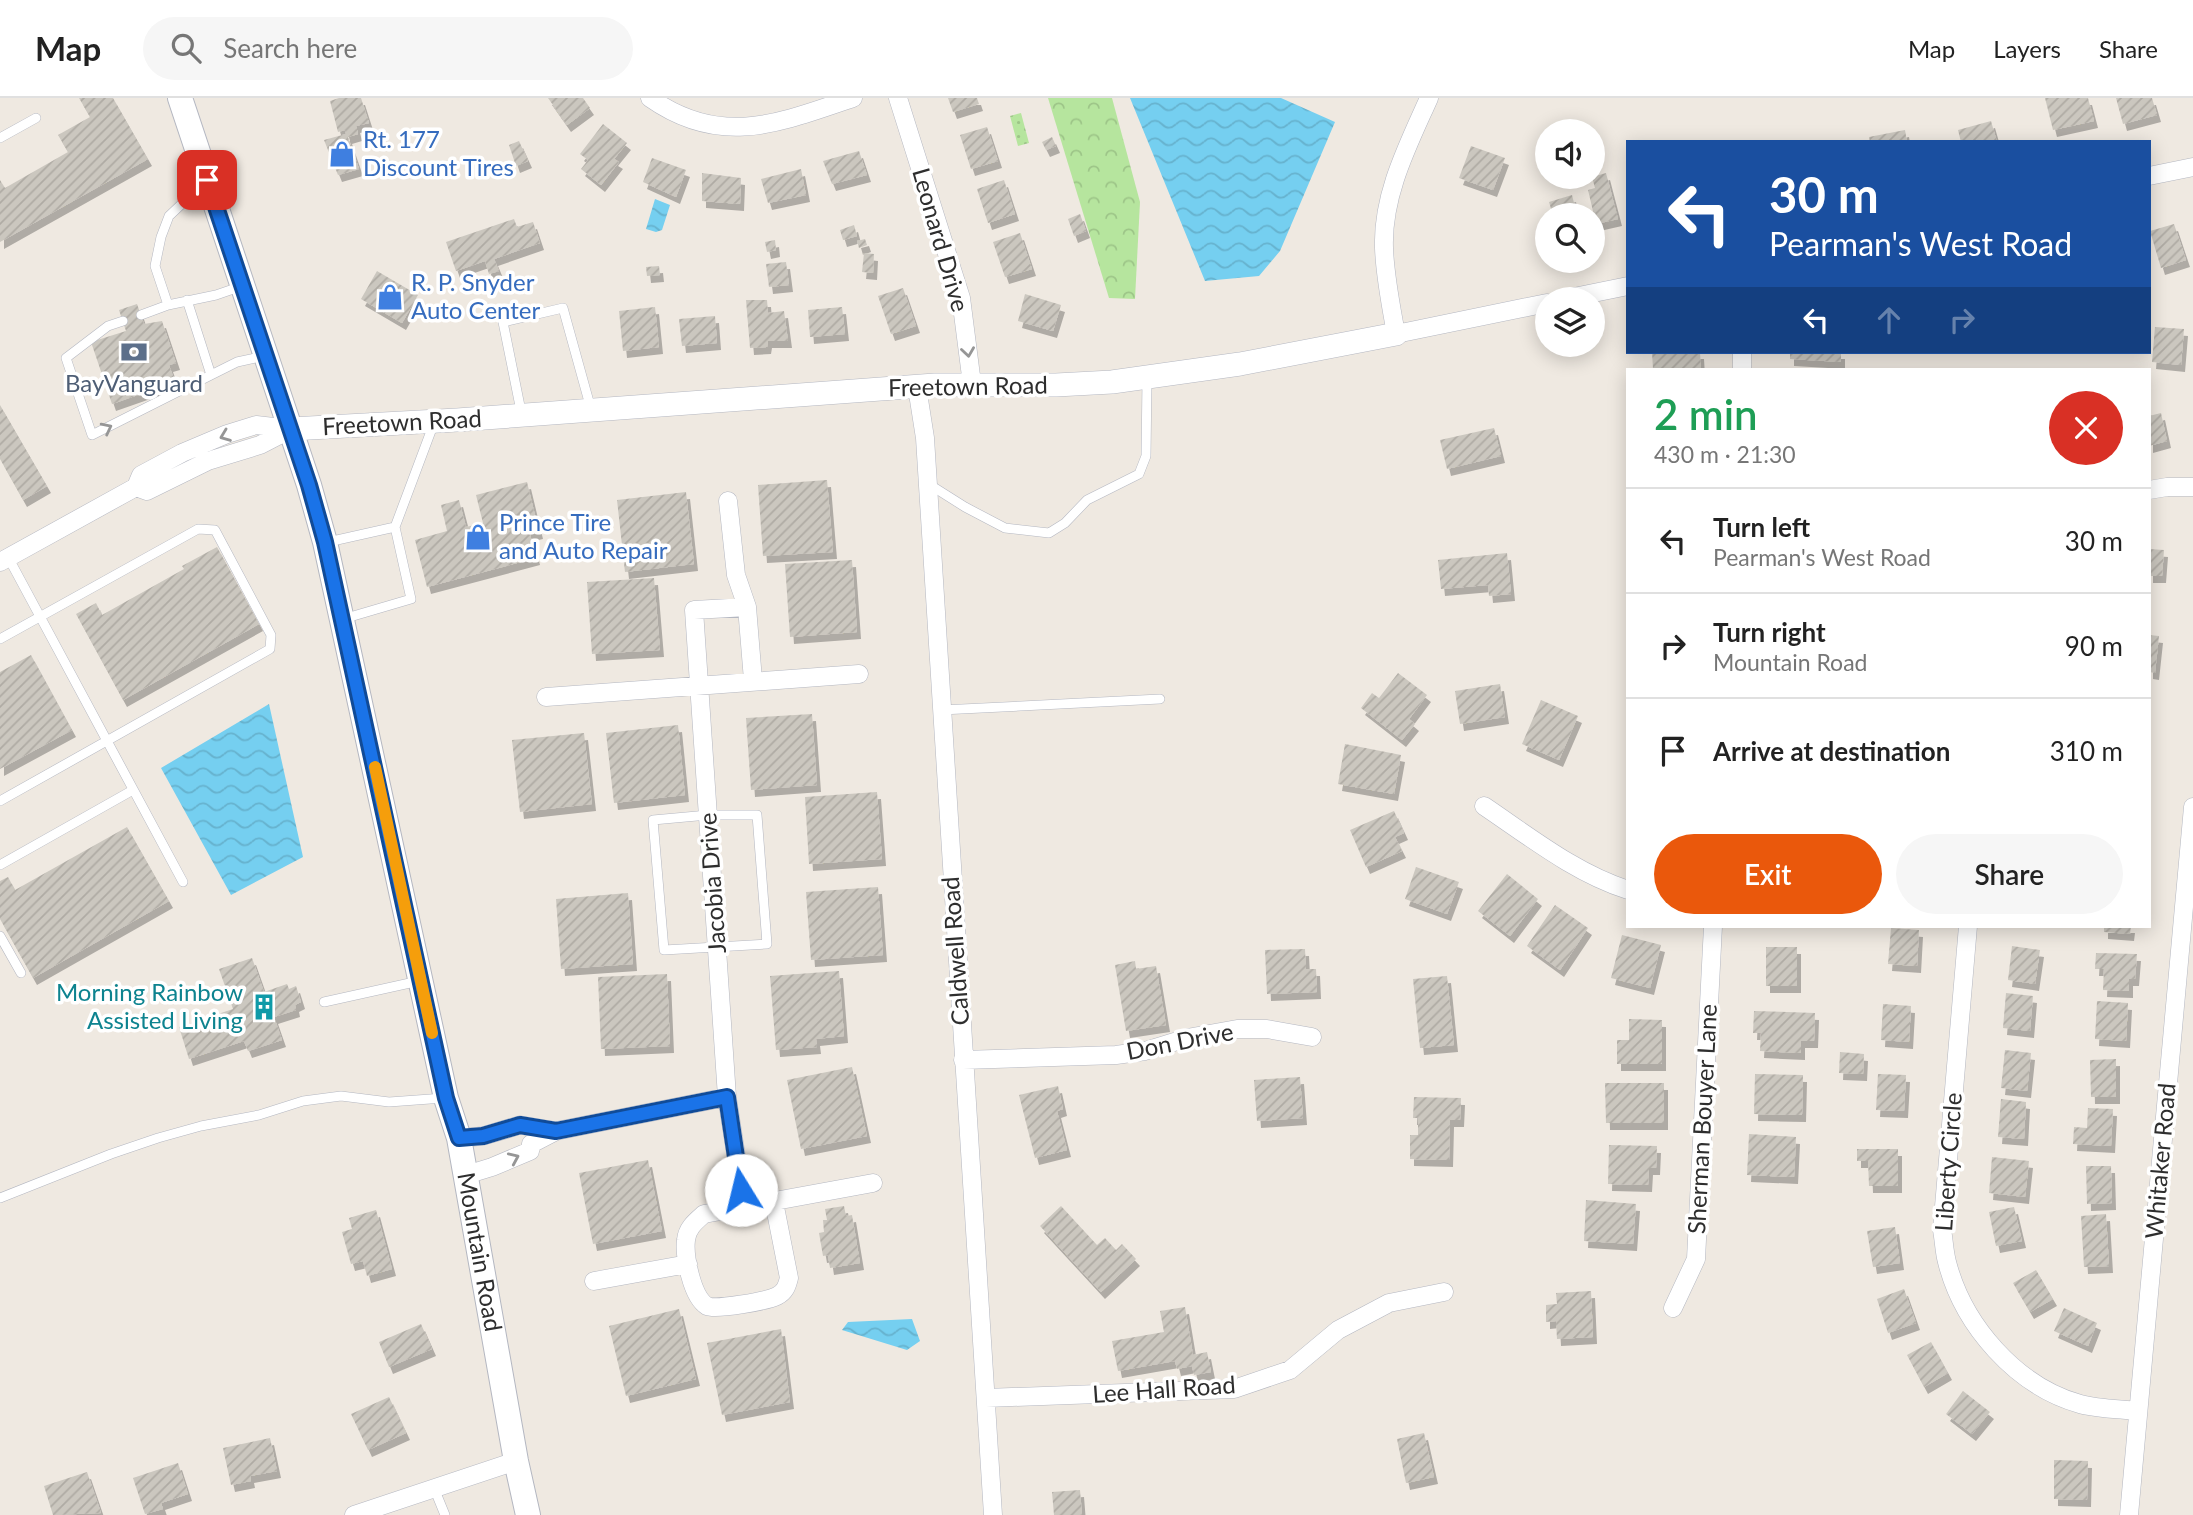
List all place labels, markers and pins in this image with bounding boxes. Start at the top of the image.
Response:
place label: Rt. 177 Discount Tires [363,124,514,181]
shop icon: Rt. 177 Discount Tires [327,139,357,169]
pin [177,150,237,210]
place label: R. P. Snyder Auto Center [411,267,541,324]
shop icon: R. P. Snyder Auto Center [375,282,405,312]
bank icon: BayVanguard [119,337,149,367]
place label: BayVanguard [65,368,203,397]
place label: Prince Tire and Auto Repair [499,507,668,564]
shop icon: Prince Tire and Auto Repair [463,522,493,552]
place label: Morning Rainbow Assisted Living [56,977,243,1034]
building icon: Morning Rainbow Assisted Living [249,992,279,1022]

